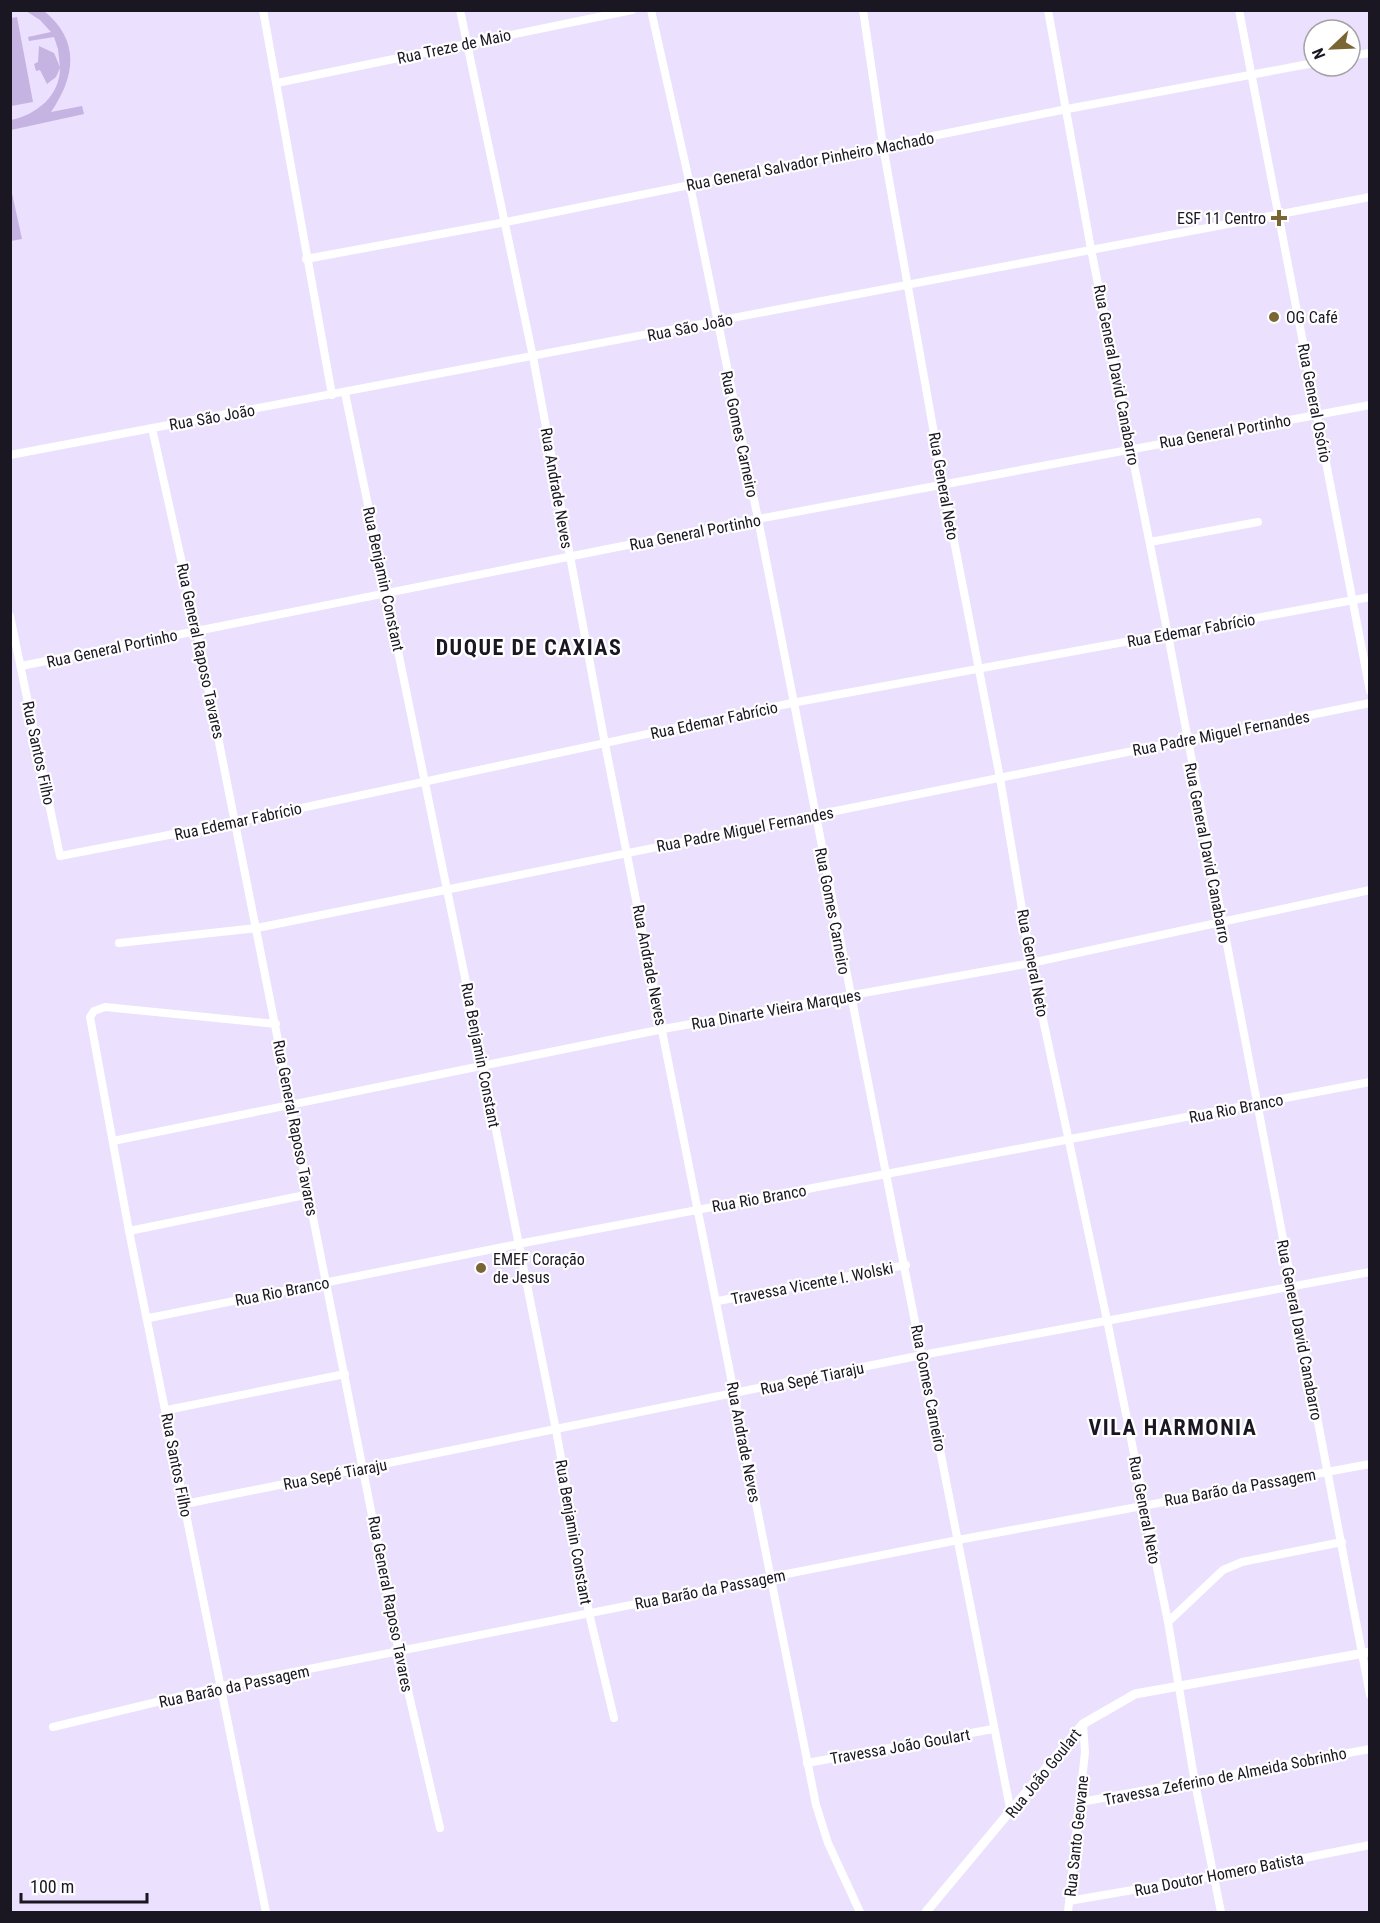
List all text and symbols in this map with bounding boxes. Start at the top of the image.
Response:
north arrow [1302,18,1362,78]
street label: Rua Treze de Maio [395,25,513,68]
text: N [1308,45,1329,62]
street label: Rua General Salvador Pinheiro Machado [685,128,936,195]
place label: ESF 11 Centro [1177,209,1266,228]
marker: ESF 11 Centro [1270,209,1288,227]
street label: Rua General David Canabarro [1090,283,1143,467]
place label: OG Café [1286,308,1338,327]
street label: Rua São João [646,310,734,345]
marker: OG Café [1267,310,1281,324]
street label: Rua General Osório [1294,342,1335,464]
street label: Rua Gomes Carneiro [717,369,762,499]
street label: Rua São João [168,401,256,434]
street label: Rua General Portinho [1158,411,1292,452]
street label: Rua Andrade Neves [537,426,577,550]
street label: Rua General Neto [925,431,962,542]
street label: Rua Benjamin Constant [359,505,408,653]
street label: Rua General Portinho [628,510,762,555]
street label: Rua General Raposo Tavares [173,562,228,741]
street label: Rua Edemar Fabrício [1126,610,1257,651]
street label: Rua General Portinho [45,625,179,672]
district label: DUQUE DE CAXIAS [436,635,622,660]
street label: Rua Edemar Fabrício [649,698,780,743]
street label: Rua Santos Filho [18,699,59,807]
street label: Rua Padre Miguel Fernandes [1131,707,1311,760]
street label: Rua General David Canabarro [1181,761,1234,945]
street label: Rua Edemar Fabrício [173,799,304,844]
street label: Rua Padre Miguel Fernandes [655,803,835,856]
street label: Rua Gomes Carneiro [811,846,854,976]
street label: Rua Andrade Neves [628,903,671,1027]
street label: Rua General Neto [1013,908,1052,1019]
street label: Rua Benjamin Constant [457,981,504,1129]
street label: Rua Dinarte Vieira Marques [690,985,862,1034]
street label: Rua General Raposo Tavares [269,1038,322,1218]
street label: Rua Rio Branco [1187,1090,1285,1127]
street label: Rua Rio Branco [710,1181,808,1216]
street label: Rua General David Canabarro [1273,1238,1326,1422]
place label: EMEF Coração de Jesus [493,1250,585,1287]
street label: Travessa Vicente I. Wolski [729,1258,895,1309]
marker: EMEF Coração de Jesus [474,1261,488,1275]
street label: Rua Rio Branco [233,1273,331,1310]
street label: Rua Gomes Carneiro [907,1323,950,1453]
street label: Rua Sepé Tiaraju [759,1358,866,1399]
street label: Rua Andrade Neves [722,1380,765,1504]
street label: Rua Santos Filho [157,1411,196,1519]
district label: VILA HARMONIA [1089,1415,1257,1440]
street label: Rua Sepé Tiaraju [282,1455,389,1494]
street label: Rua General Neto [1125,1455,1164,1566]
street label: Rua Benjamin Constant [551,1458,596,1606]
street label: Rua Barão da Passagem [1163,1465,1317,1510]
street label: Rua General Raposo Tavares [364,1514,417,1694]
street label: Rua Barão da Passagem [633,1566,787,1613]
street label: Rua Barão da Passagem [157,1661,311,1712]
street label: Travessa João Goulart [829,1725,972,1768]
street label: Rua João Goulart [1002,1725,1085,1822]
street label: Travessa Zeferino de Almeida Sobrinho [1102,1744,1348,1809]
street label: Rua Santo Geovane [1061,1774,1092,1898]
street label: Rua Doutor Homero Batista [1133,1849,1305,1900]
scale bar [21,1866,147,1904]
text: 100 m [30,1876,74,1897]

